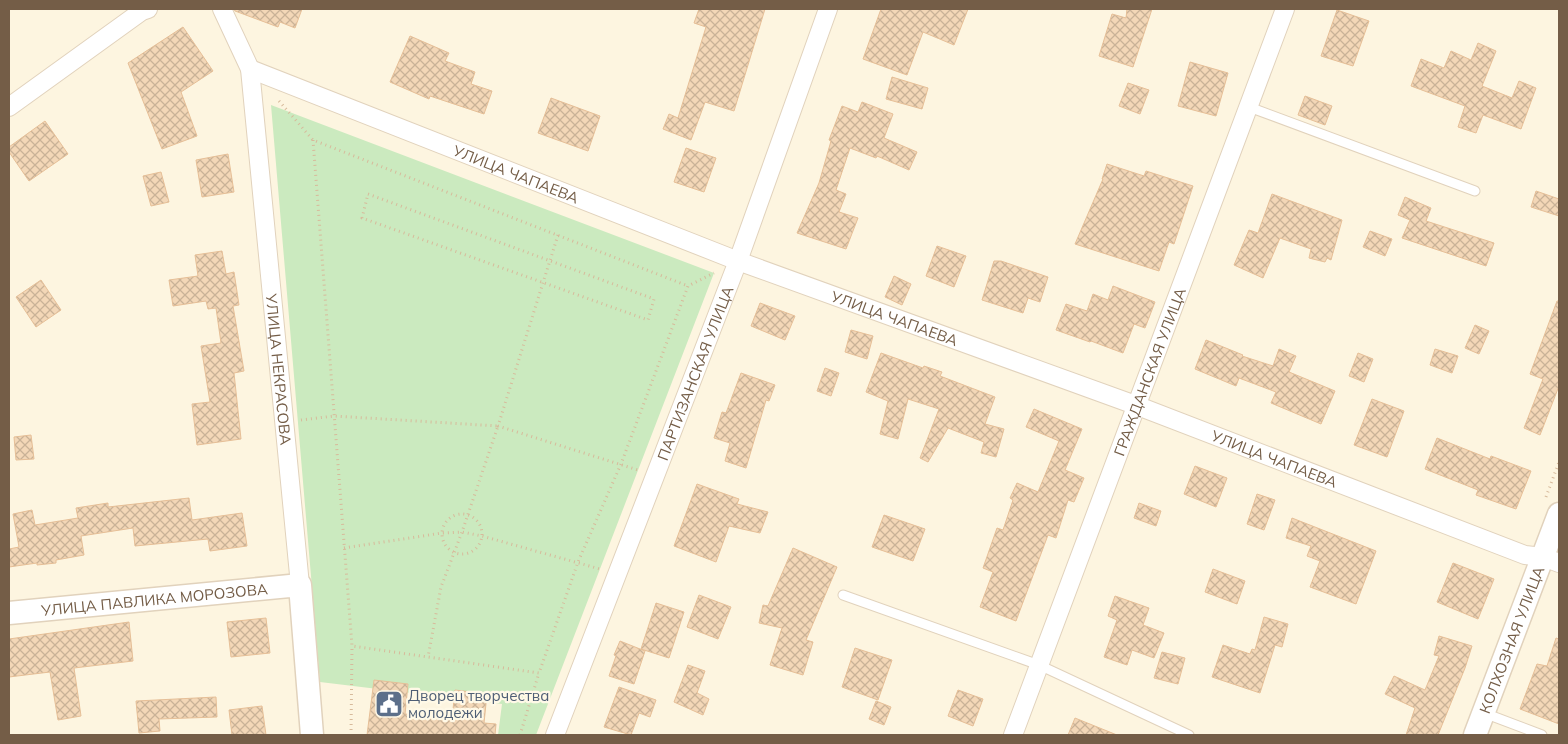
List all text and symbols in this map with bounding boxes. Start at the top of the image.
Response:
street label: УЛИЦА ЧАПАЕВА [450,140,582,207]
street label: ПАРТИЗАНСКАЯ УЛИЦА [653,283,737,463]
street label: ГРАЖДАНСКАЯ УЛИЦА [1109,285,1189,459]
street label: УЛИЦА ЧАПАЕВА [828,286,961,349]
street label: УЛИЦА НЕКРАСОВА [262,292,296,446]
street label: УЛИЦА ЧАПАЕВА [1208,425,1340,491]
street label: КОЛХОЗНАЯ УЛИЦА [1475,563,1548,716]
street label: УЛИЦА ПАВЛИКА МОРОЗОВА [39,579,269,619]
place label: Дворец творчества молодежи [408,686,549,722]
public building icon: Дворец творчества молодежи [374,689,404,719]

